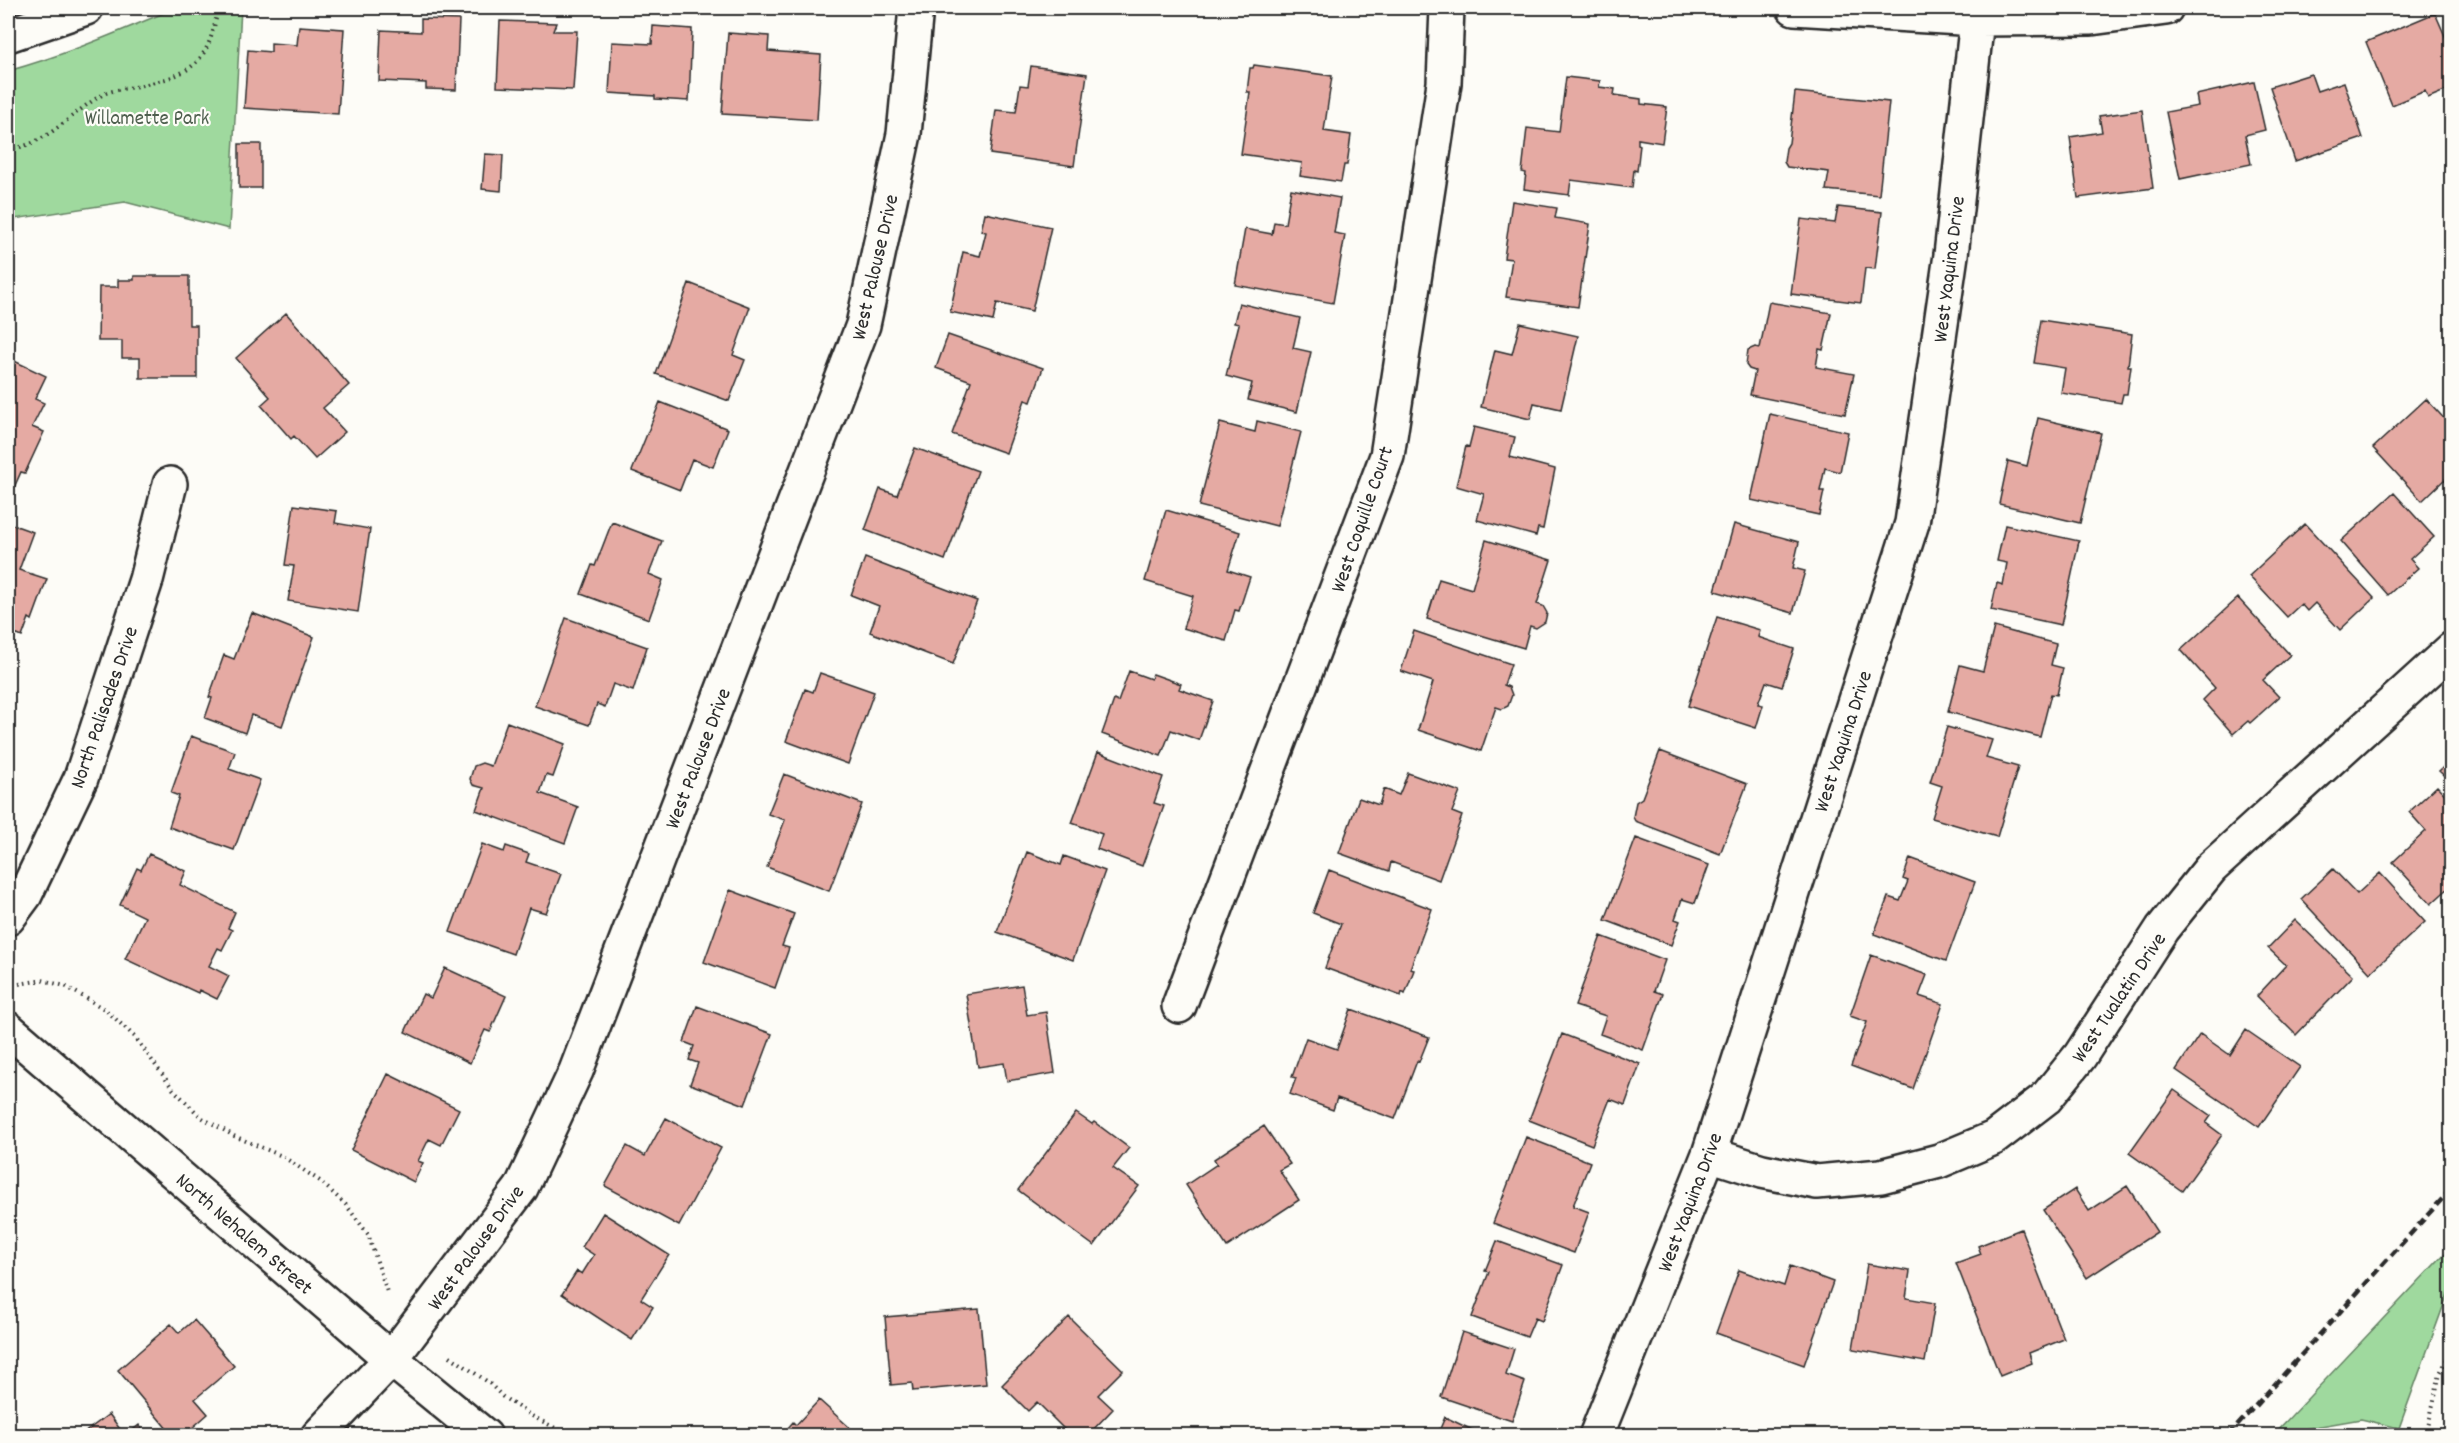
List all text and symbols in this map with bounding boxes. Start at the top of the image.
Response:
park label: Willamette Park [85,105,209,135]
street label: West Palouse Drive [846,192,908,344]
street label: West Yaquina Drive [1927,194,1975,344]
street label: West Coquille Court [1325,443,1403,597]
street label: North Palisades Drive [64,623,148,793]
street label: West Yaquina Drive [1808,667,1882,817]
street label: West Palouse Drive [659,684,740,834]
street label: West Tualatin Drive [2066,928,2175,1070]
street label: West Yaquina Drive [1651,1129,1732,1277]
street label: North Nehalem Street [168,1167,318,1304]
street label: West Palouse Drive [422,1180,533,1318]

